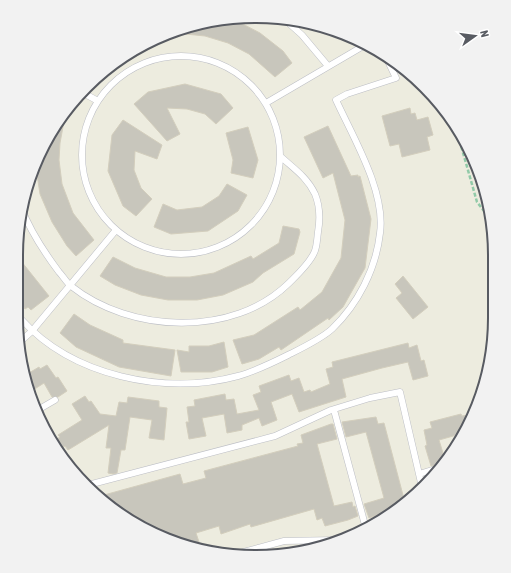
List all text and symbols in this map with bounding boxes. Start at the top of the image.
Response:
north arrow [455,16,495,56]
text: N [478,29,491,38]

